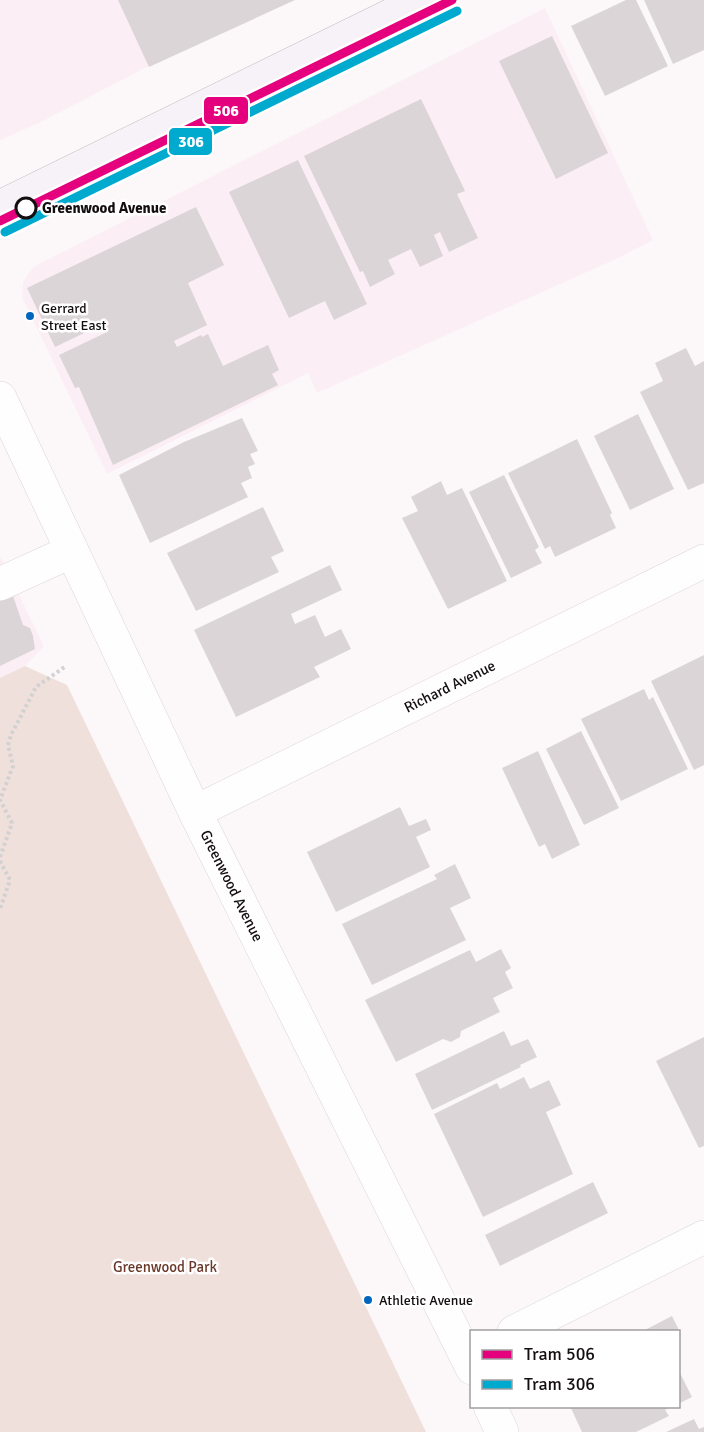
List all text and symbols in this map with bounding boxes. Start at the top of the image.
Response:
line badge: 506 [203,96,249,125]
text: 506 [213,101,239,121]
line badge: 306 [168,127,213,156]
text: 306 [178,132,204,152]
marker: Greenwood Avenue [15,197,37,219]
place label: Greenwood Avenue [42,199,166,217]
place label: Gerrard Street East [41,300,107,334]
marker: Gerrard Street East [24,310,36,322]
street label: Richard Avenue [401,656,498,716]
street label: Greenwood Avenue [196,827,267,945]
park label: Greenwood Park [113,1258,218,1276]
place label: Athletic Avenue [379,1292,473,1309]
marker: Athletic Avenue [362,1294,374,1306]
legend [470,1330,680,1408]
text: Tram 506 [524,1343,595,1365]
text: Tram 306 [524,1373,595,1395]

